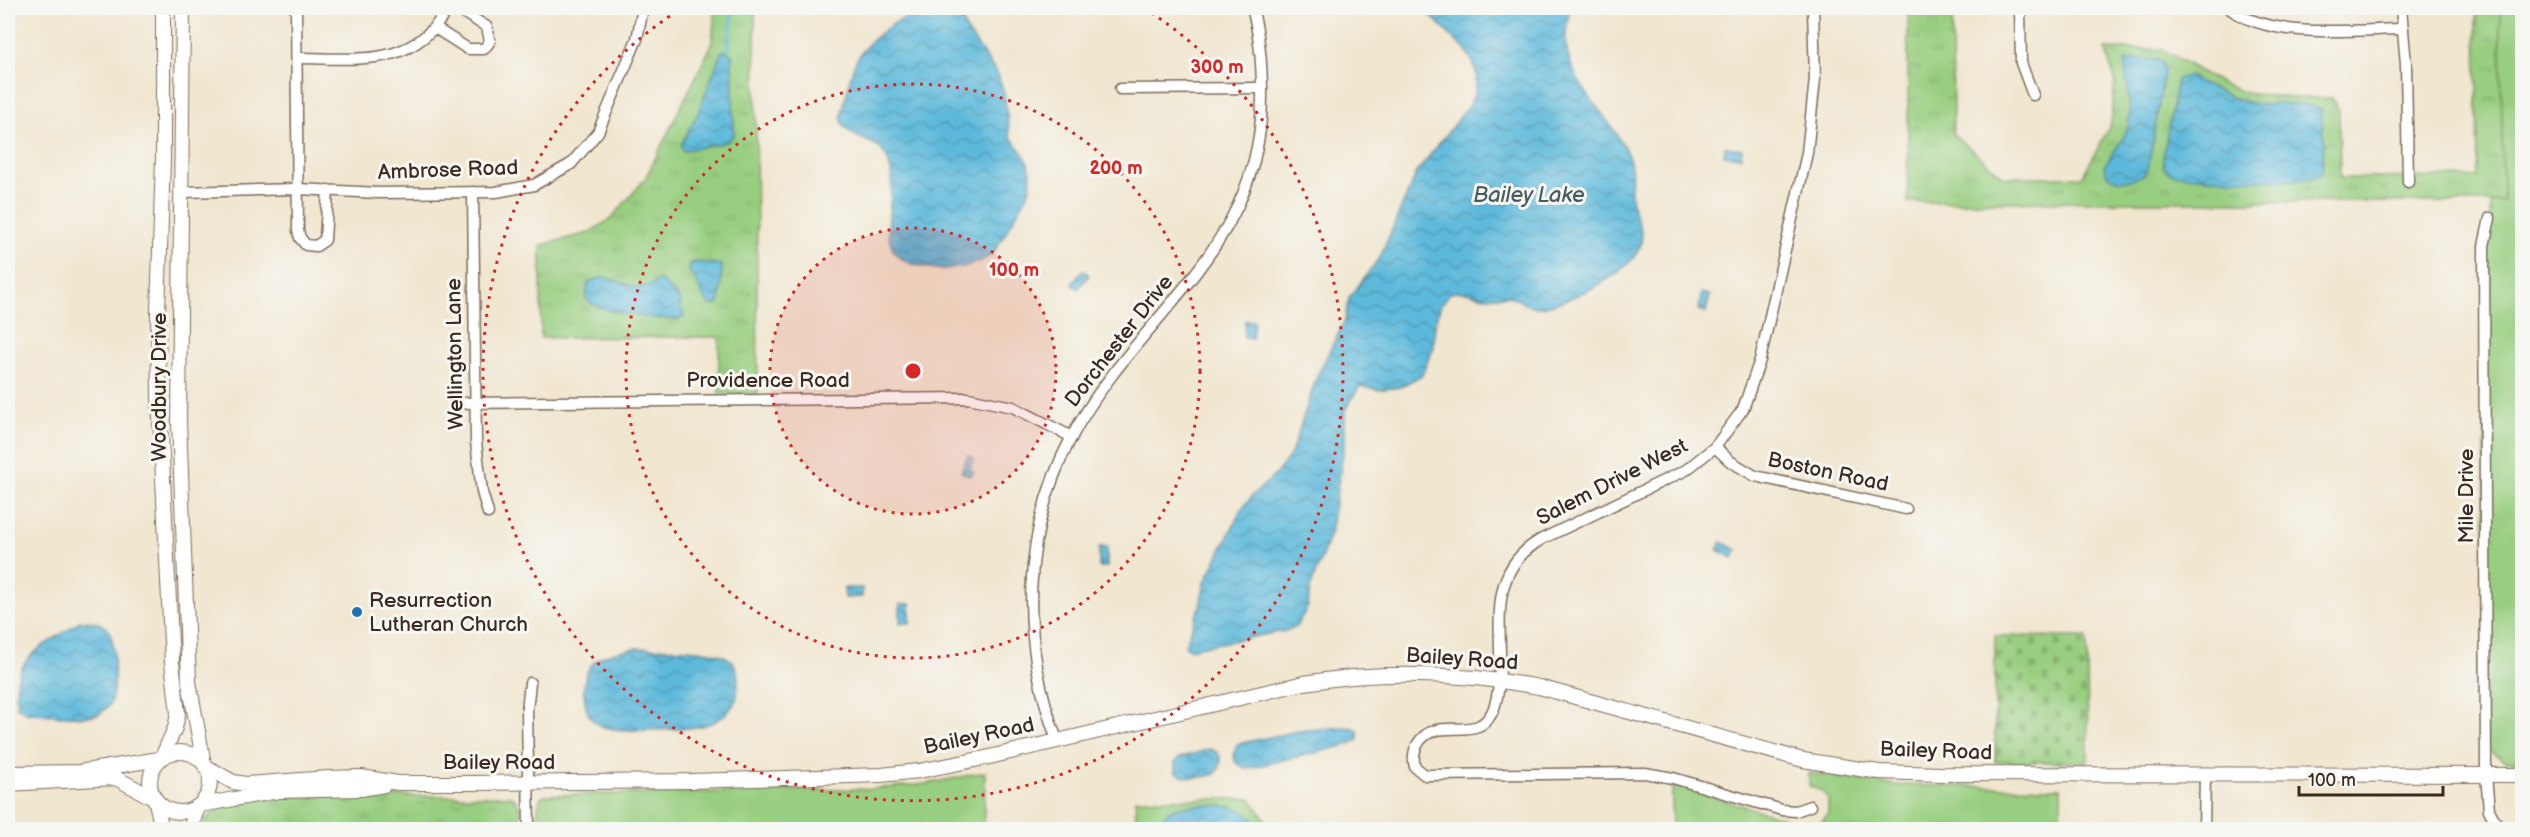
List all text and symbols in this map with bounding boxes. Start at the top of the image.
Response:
text: 300 m [1190,57,1244,78]
street label: Ambrose Road [377,155,519,185]
text: 200 m [1089,158,1143,179]
water label: Bailey Lake [1473,182,1585,209]
text: 100 m [989,260,1039,281]
street label: Dorchester Drive [1060,270,1178,412]
street label: Wellington Lane [441,278,469,430]
street label: Woodbury Drive [147,313,172,461]
centre of rings [903,361,923,381]
street label: Providence Road [686,368,850,393]
street label: Salem Drive West [1532,433,1692,531]
street label: Boston Road [1765,447,1891,497]
street label: Mile Drive [2454,448,2479,544]
place label: Resurrection Lutheran Church [369,588,528,637]
marker: Resurrection Lutheran Church [350,605,364,619]
street label: Bailey Road [1405,643,1519,675]
street label: Bailey Road [921,712,1037,760]
street label: Bailey Road [1879,737,1993,765]
street label: Bailey Road [443,750,555,775]
scale bar [2299,759,2443,797]
text: 100 m [2308,770,2356,791]

